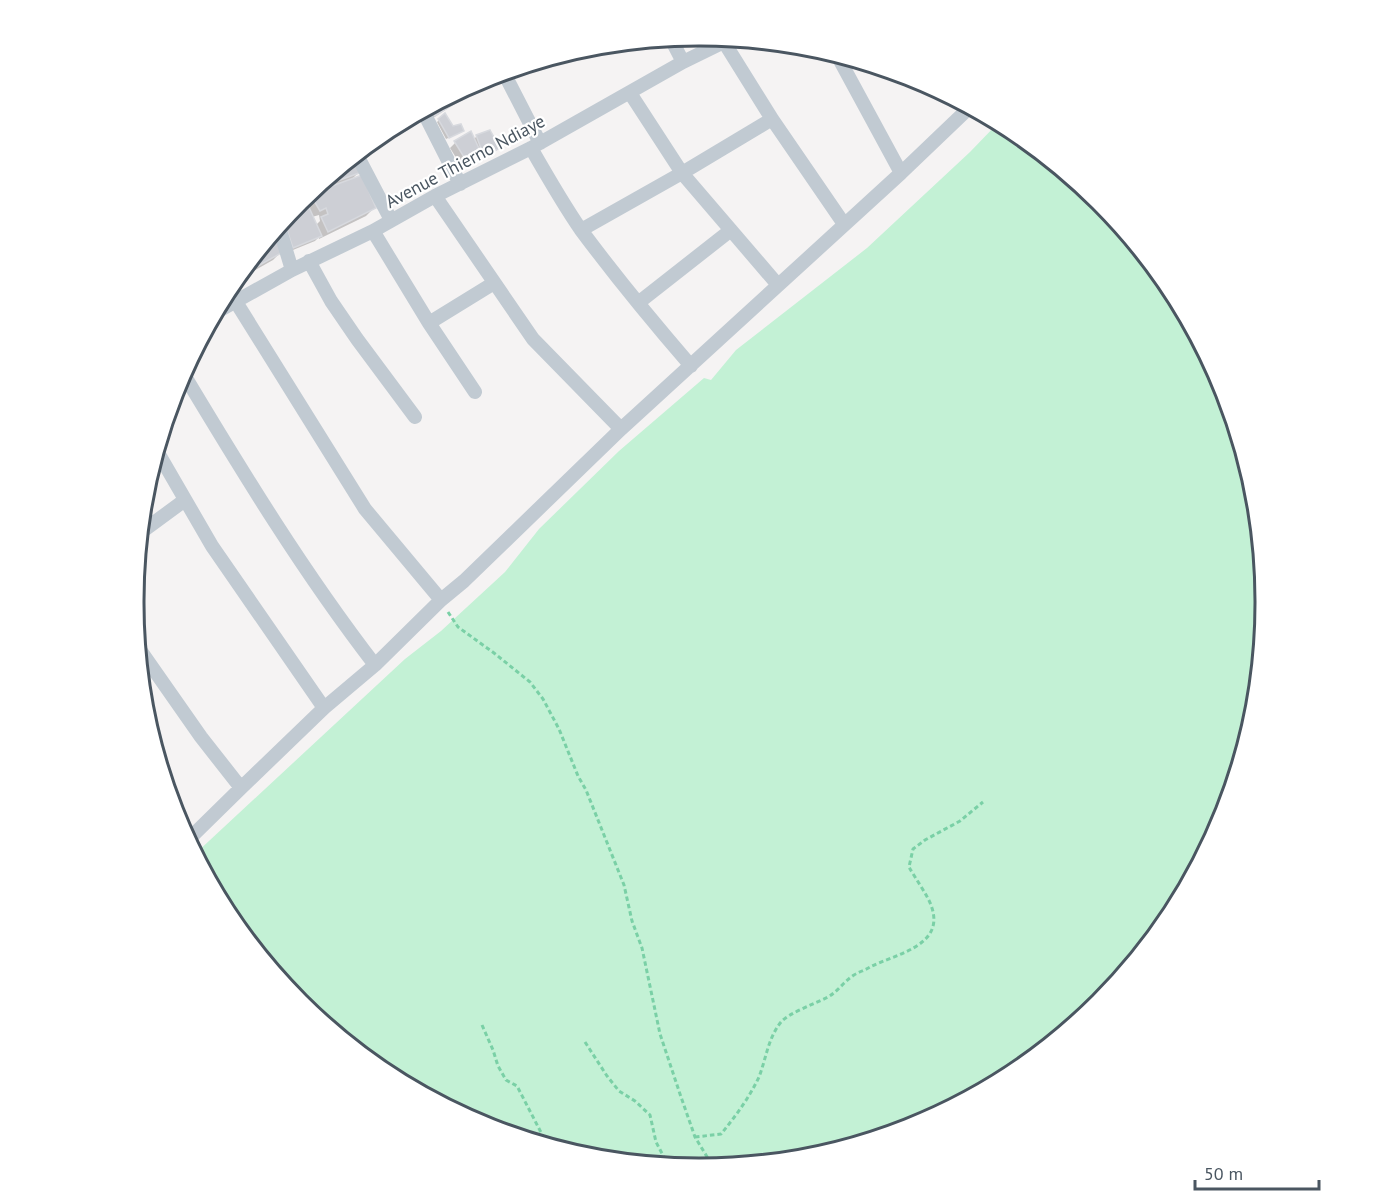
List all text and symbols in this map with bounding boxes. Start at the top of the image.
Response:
street label: Avenue Thierno Ndiaye [381,109,549,213]
scale bar [1195,1153,1320,1191]
text: 50 m [1204,1162,1243,1185]

